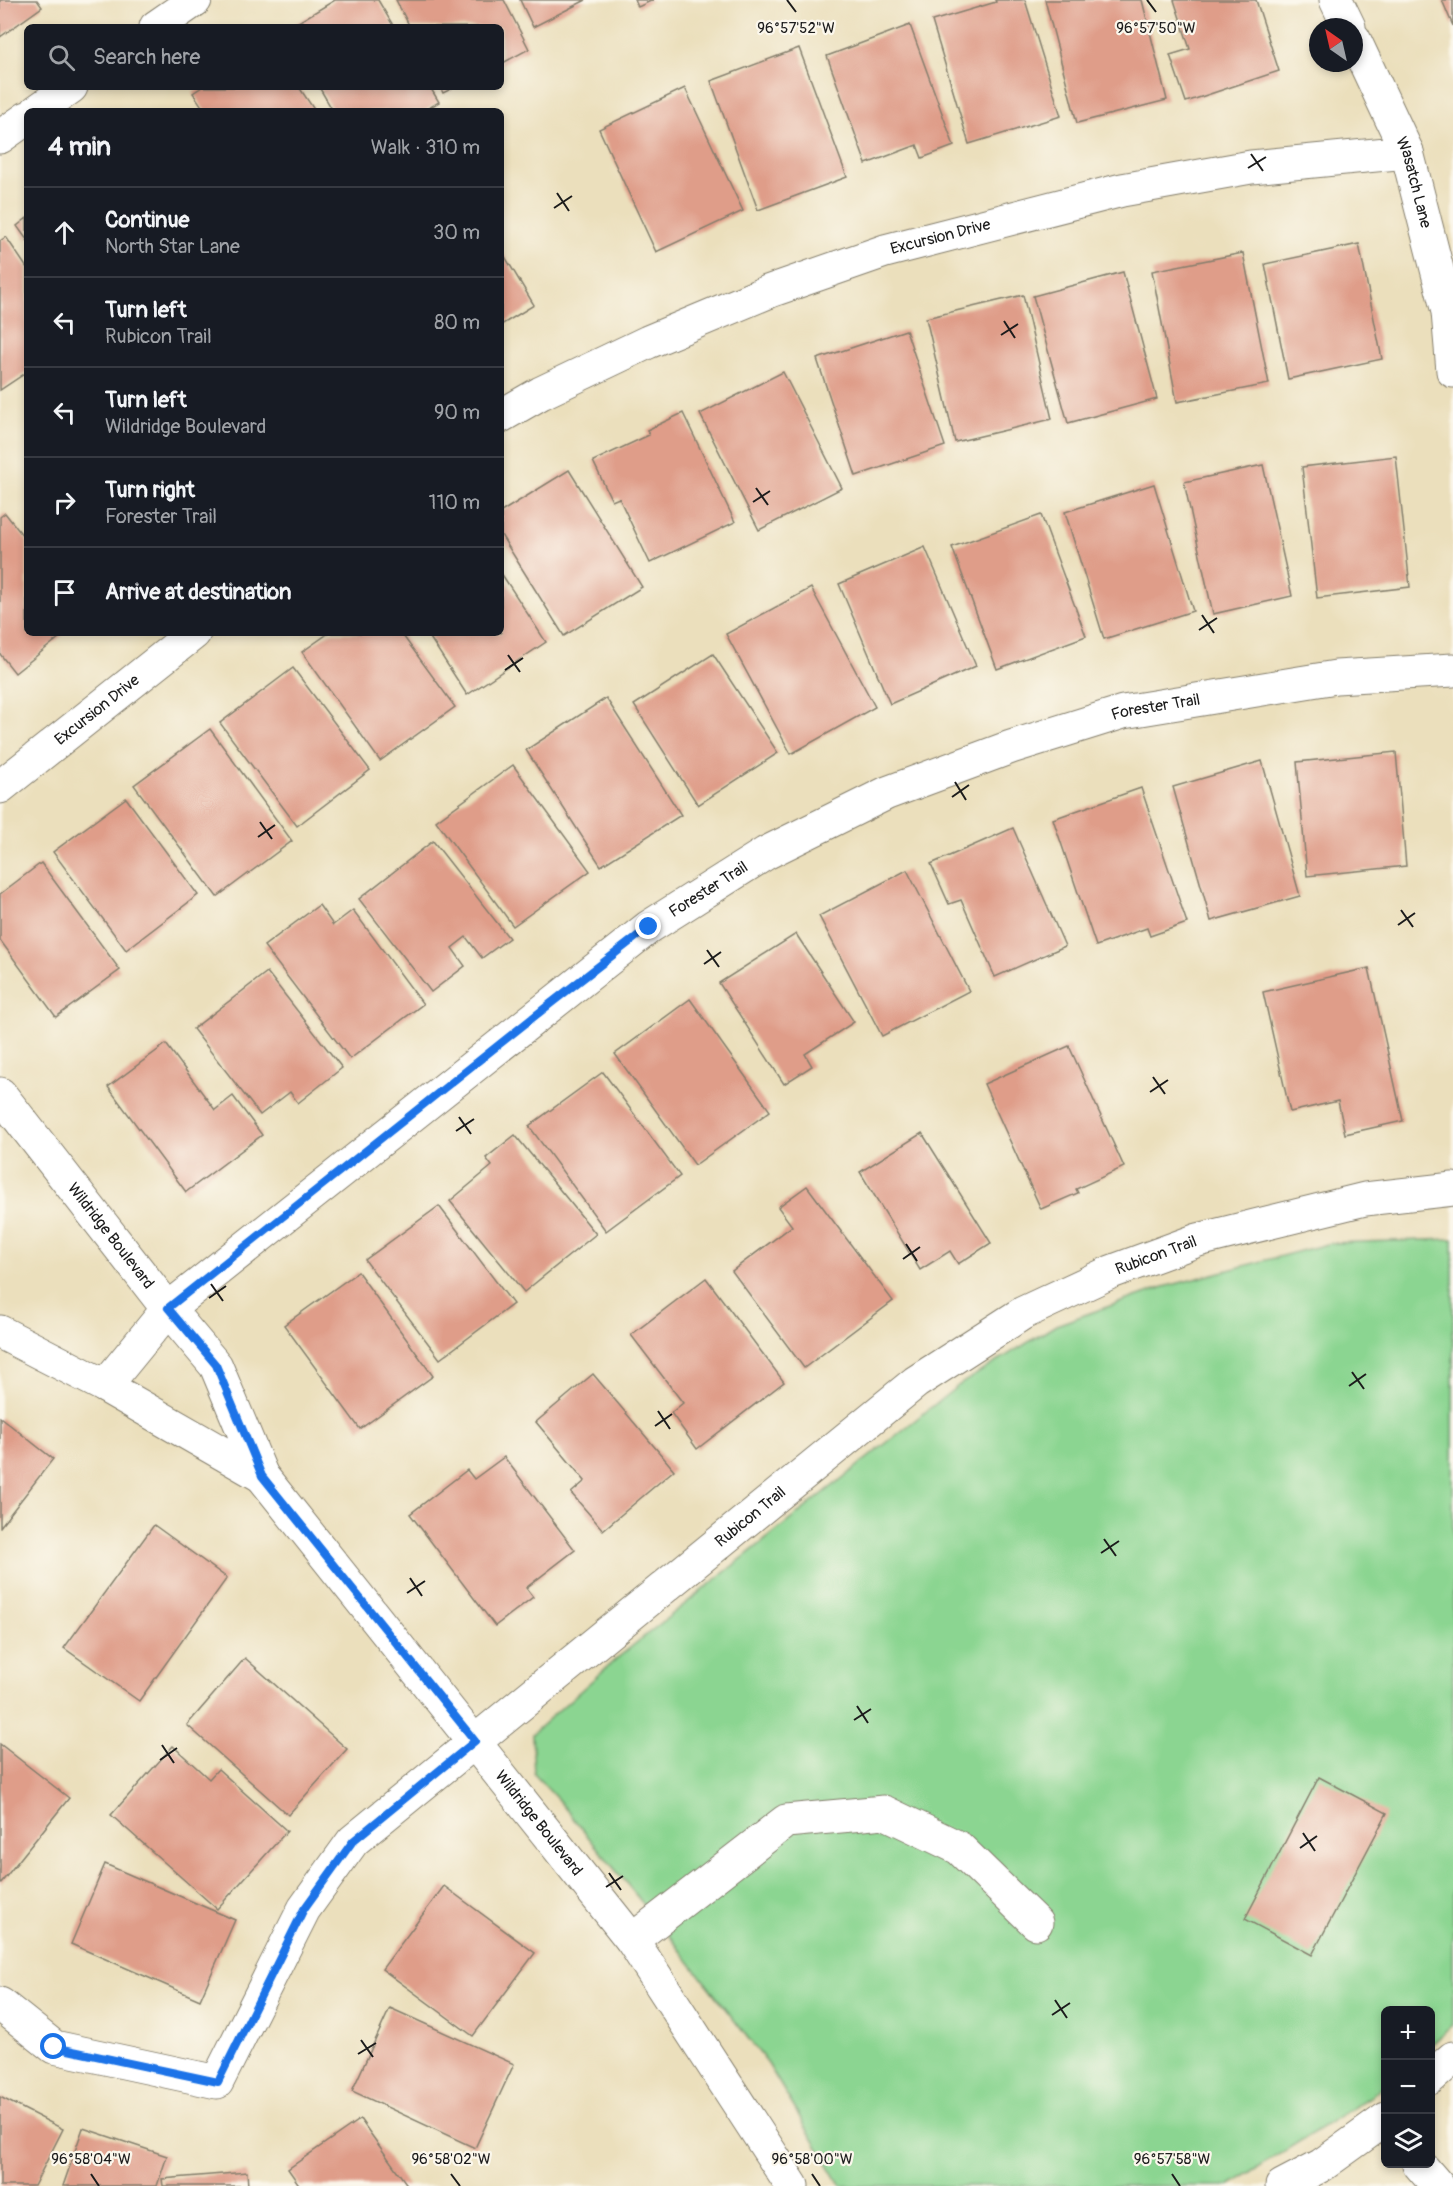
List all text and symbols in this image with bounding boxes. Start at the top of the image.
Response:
north arrow [1309,18,1363,72]
text: 96°57'52"W [757,19,835,38]
text: 96°57'50"W [1116,19,1196,38]
search box [24,24,504,90]
icon: search [45,41,78,74]
text: Search here [93,43,200,71]
text: 4 min [48,131,111,163]
street label: Wasatch Lane [1391,134,1436,230]
text: Walk · 310 m [371,135,480,160]
text: Continue [105,206,189,234]
street label: Excursion Drive [888,214,993,259]
icon: ahead [48,216,81,249]
text: 30 m [433,220,480,245]
text: North Star Lane [105,234,240,259]
text: Turn left [105,296,187,324]
icon: left [48,306,81,339]
text: 80 m [434,310,480,335]
text: Rubicon Trail [105,324,212,349]
text: Turn left [105,386,187,414]
icon: left [48,396,81,429]
text: 90 m [434,400,480,425]
text: Wildridge Boulevard [105,414,266,439]
text: Turn right [105,476,195,504]
icon: right [48,486,81,519]
text: 110 m [429,490,480,515]
text: Forester Trail [105,504,217,529]
icon: arrive [48,576,81,609]
text: Arrive at destination [105,578,291,606]
street label: Excursion Drive [51,670,144,750]
street label: Forester Trail [1109,689,1202,725]
street label: Forester Trail [665,857,752,922]
route end [635,913,661,939]
street label: Wildridge Boulevard [63,1179,159,1293]
street label: Rubicon Trail [1113,1231,1200,1280]
street label: Rubicon Trail [711,1482,790,1552]
street label: Wildridge Boulevard [491,1766,587,1880]
map controls [1381,2006,1435,2168]
button: + [1381,2006,1435,2060]
route start [40,2033,66,2059]
button: − [1381,2060,1435,2114]
button: layers [1381,2114,1435,2168]
text: 96°58'04"W [51,2150,131,2169]
text: 96°58'02"W [411,2150,491,2169]
text: 96°58'00"W [771,2150,853,2169]
text: 96°57'58"W [1134,2150,1211,2169]

